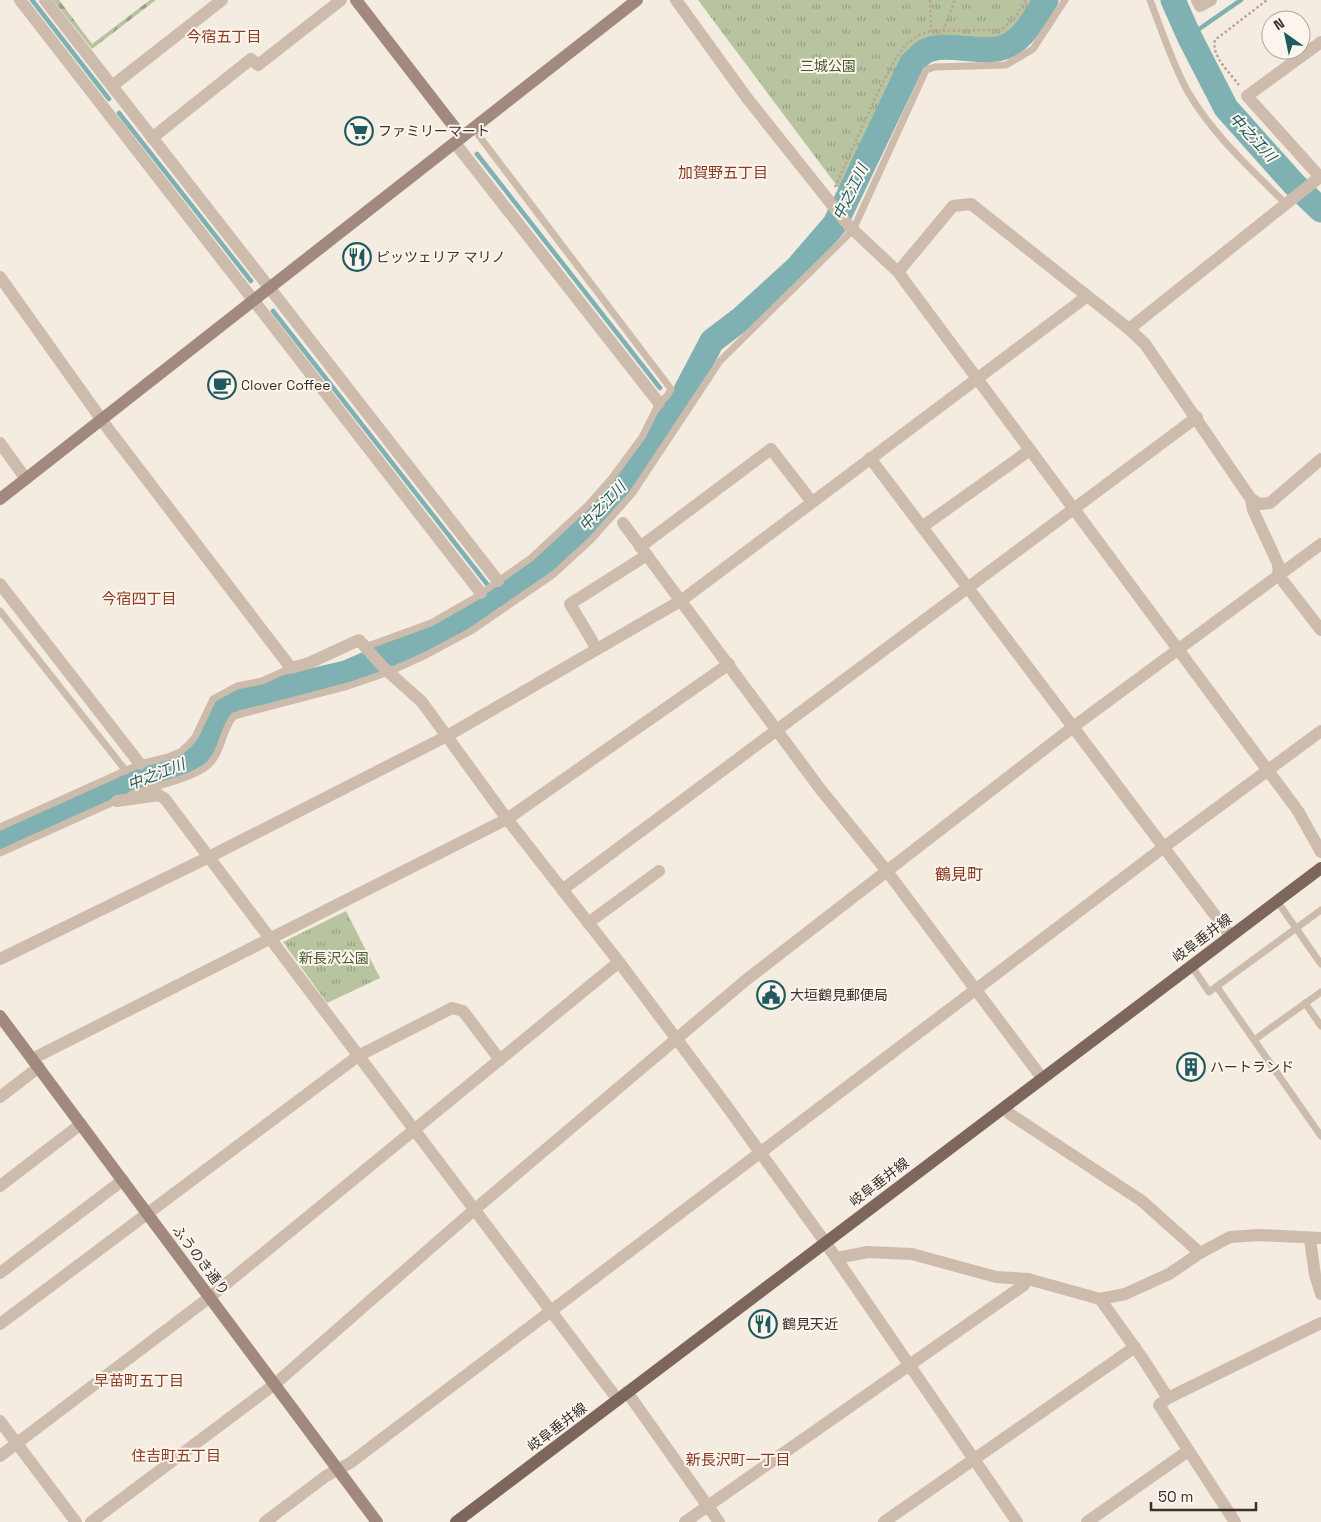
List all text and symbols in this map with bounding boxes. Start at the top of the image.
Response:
north arrow [1261,10,1311,60]
text: N [1270,14,1288,34]
district label: 今宿五丁目 [186,27,262,46]
park label: 三城公園 [800,57,856,75]
water label: 中之江川 [1226,109,1282,167]
supermarket icon: ファミリーマート [344,116,374,146]
place label: ファミリーマート [378,122,490,140]
water label: 中之江川 [828,159,873,223]
district label: 加賀野五丁目 [678,163,768,182]
restaurant icon: ピッツェリア マリノ [342,242,372,272]
place label: ピッツェリア マリノ [376,248,506,266]
cafe icon: Clover Coffee [207,370,237,400]
place label: Clover Coffee [241,376,331,394]
water label: 中之江川 [575,476,631,534]
district label: 今宿四丁目 [101,589,177,608]
water label: 中之江川 [125,754,189,794]
district label: 鶴見町 [935,864,983,885]
street label: 岐阜垂井線 [1169,910,1235,966]
park label: 新長沢公園 [299,949,369,967]
public building icon: 大垣鶴見郵便局 [756,980,786,1010]
place label: 大垣鶴見郵便局 [790,986,888,1004]
building icon: ハートランド [1176,1052,1206,1082]
place label: ハートランド [1210,1058,1294,1076]
street label: 岐阜垂井線 [846,1154,912,1210]
street label: ふうのき通り [169,1221,233,1299]
restaurant icon: 鶴見天近 [748,1309,778,1339]
place label: 鶴見天近 [782,1315,838,1333]
district label: 早苗町五丁目 [94,1371,184,1390]
street label: 岐阜垂井線 [524,1399,590,1455]
district label: 住吉町五丁目 [131,1446,221,1465]
district label: 新長沢町一丁目 [685,1450,791,1469]
scale bar [1151,1480,1256,1512]
text: 50 m [1158,1487,1193,1506]

